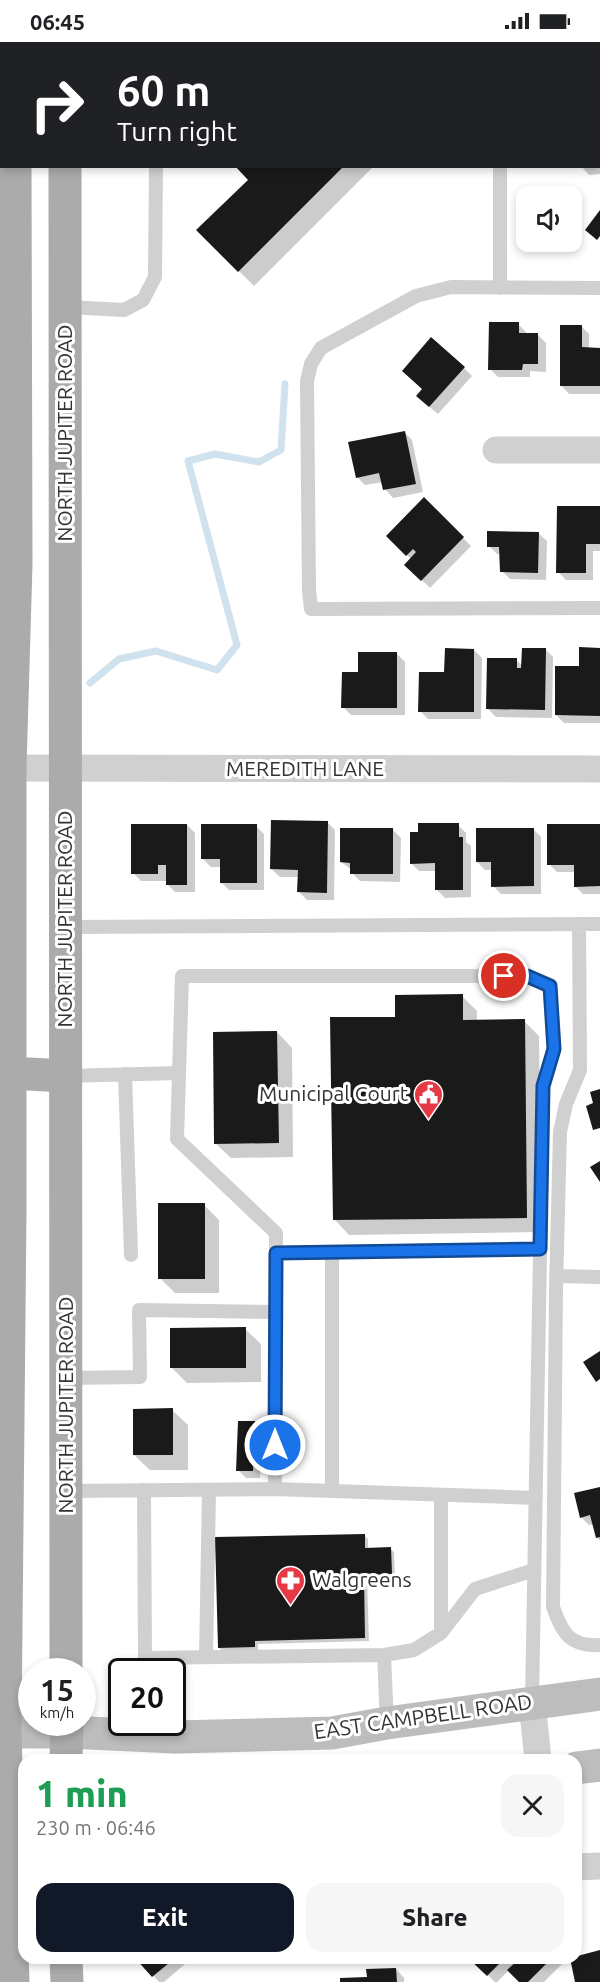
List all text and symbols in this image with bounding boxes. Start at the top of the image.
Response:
text: 06:45 [30,9,85,34]
icon: right [18,66,96,144]
text: 60 m [117,67,211,114]
text: Turn right [117,116,237,146]
map controls [516,186,582,252]
button: sound [516,186,582,252]
street label: NORTH JUPITER ROAD [52,324,76,542]
street label: MEREDITH LANE [226,756,384,780]
street label: NORTH JUPITER ROAD [52,810,76,1028]
pin [478,950,529,1001]
icon: arrive [487,959,520,992]
public building icon: Municipal Court [413,1078,445,1120]
place label: Municipal Court [259,1081,408,1105]
street label: NORTH JUPITER ROAD [53,1296,77,1514]
position arrow [243,1413,307,1477]
pharmacy icon: Walgreens [275,1564,307,1606]
place label: Walgreens [312,1567,412,1591]
speed limit sign: 20 [108,1658,186,1736]
text: 15 [40,1673,74,1707]
street label: EAST CAMPBELL ROAD [312,1689,534,1743]
text: km/h [40,1704,74,1721]
text: 1 min [36,1773,128,1814]
button: close [501,1774,564,1837]
text: 230 m · 06:46 [36,1816,156,1839]
button: Exit [36,1883,294,1952]
button: Share [306,1883,564,1952]

